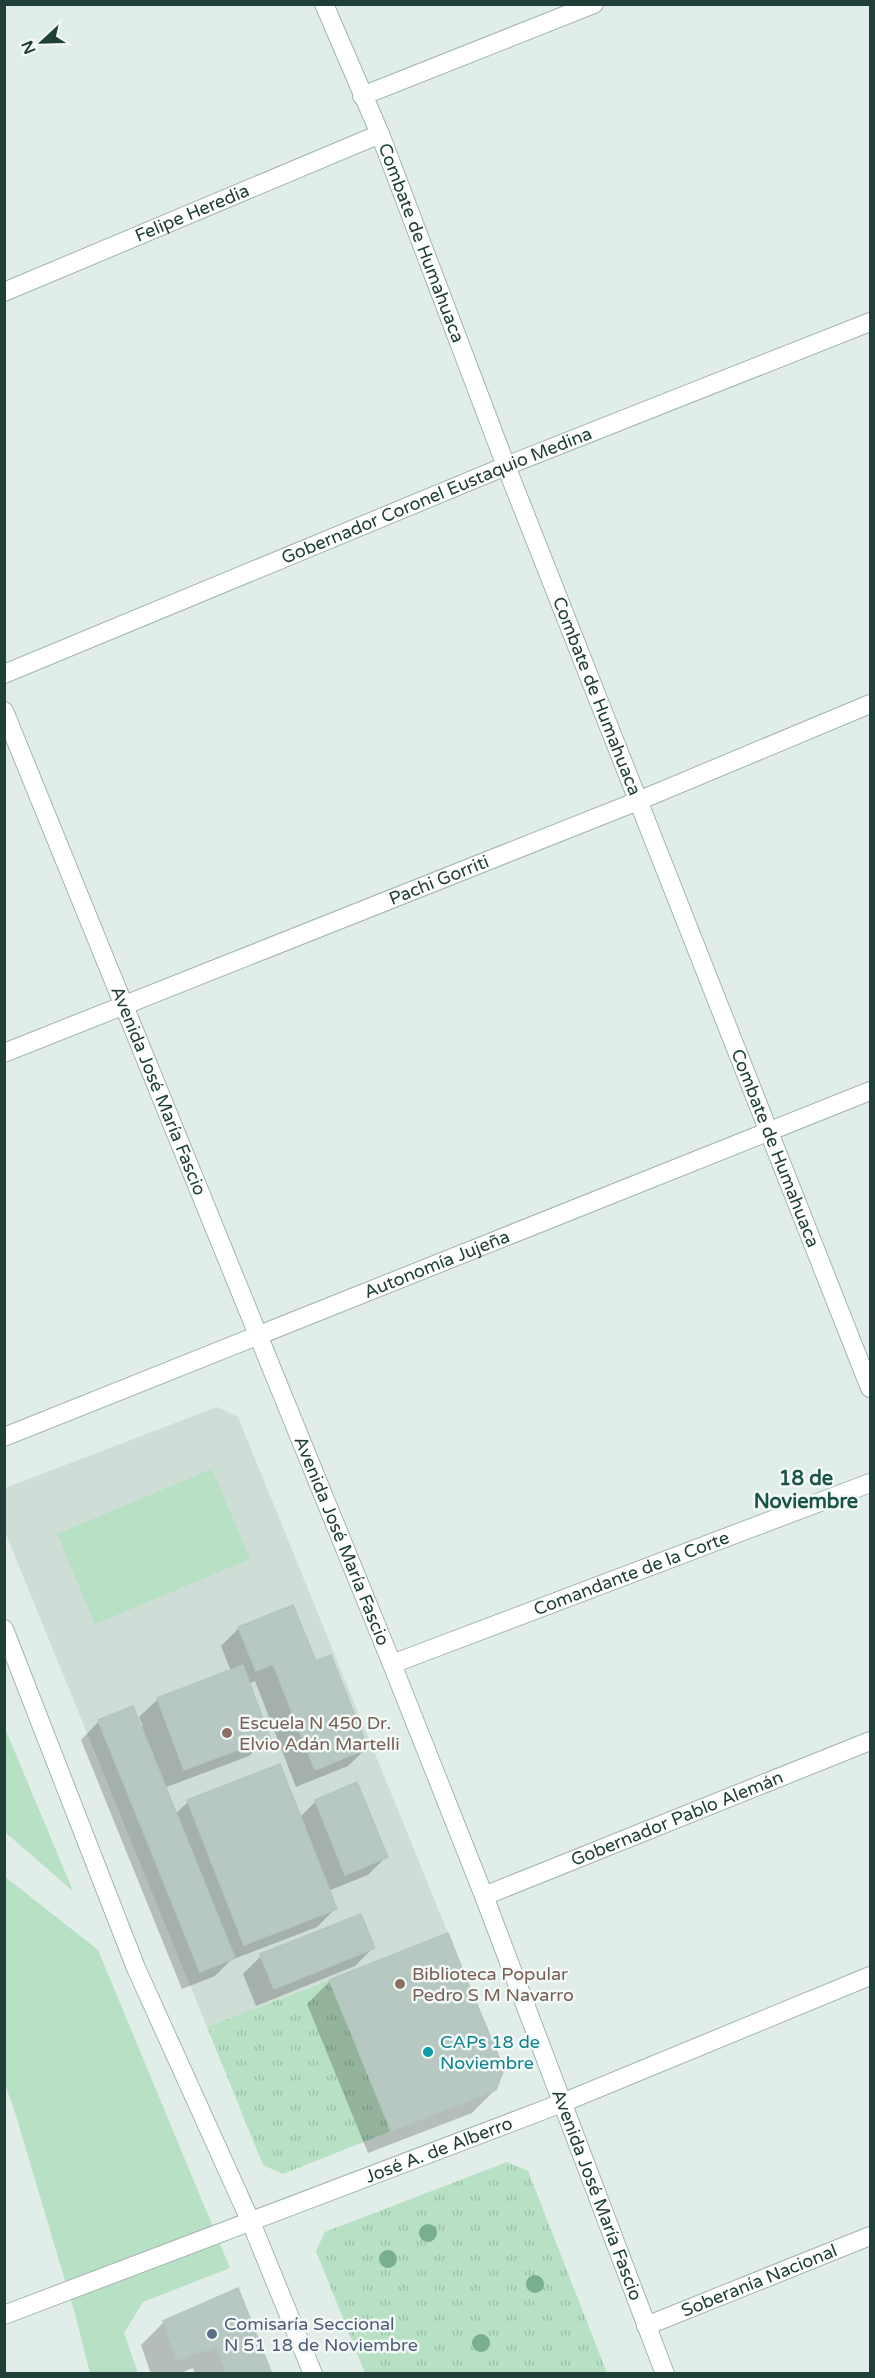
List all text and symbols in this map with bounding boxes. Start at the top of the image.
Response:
north arrow [12,12,72,72]
text: N [17,38,41,57]
street label: Combate de Humahuaca [373,140,469,346]
street label: Felipe Heredia [132,179,253,247]
street label: Gobernador Coronel Eustaquio Medina [278,422,595,569]
street label: Combate de Humahuaca [548,594,646,799]
street label: Pachi Gorriti [386,850,492,910]
street label: Avenida José María Fascio [106,983,211,1199]
street label: Combate de Humahuaca [726,1046,824,1251]
street label: Autonomía Jujeña [361,1225,513,1303]
street label: Avenida José María Fascio [289,1433,394,1649]
district label: 18 de Noviembre [754,1467,858,1514]
street label: Comandante de la Corte [531,1526,732,1620]
place label: Escuela N 450 Dr. Elvio Adán Martelli [239,1712,400,1755]
marker: Escuela N 450 Dr. Elvio Adán Martelli [220,1726,234,1740]
street label: Gobernador Pablo Alemán [568,1766,786,1871]
place label: Biblioteca Popular Pedro S M Navarro [412,1963,574,2006]
marker: Biblioteca Popular Pedro S M Navarro [393,1977,407,1991]
place label: CAPs 18 de Noviembre [440,2031,540,2074]
marker: CAPs 18 de Noviembre [421,2045,435,2059]
street label: Avenida José María Fascio [547,2086,647,2303]
street label: José A. de Alberro [362,2112,515,2188]
street label: Soberanía Nacional [678,2239,840,2322]
place label: Comisaría Seccional N 51 18 de Noviembre [224,2313,418,2356]
marker: Comisaría Seccional N 51 18 de Noviembre [205,2327,219,2341]

